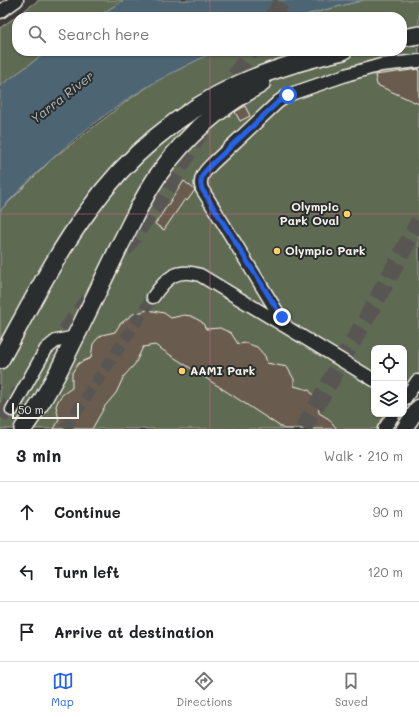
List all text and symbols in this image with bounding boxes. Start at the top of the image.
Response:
search box [12,12,407,56]
icon: search [26,23,48,45]
text: Search here [58,24,149,44]
water label: Yarra River [27,66,97,127]
route start [279,86,297,104]
place label: Olympic Park Oval [280,198,339,228]
marker: Olympic Park Oval [342,209,352,219]
place label: Olympic Park [285,242,365,258]
marker: Olympic Park [272,246,282,256]
route end [273,308,291,326]
map controls [371,345,407,417]
button: locate [371,345,407,381]
place label: AAMI Park [190,362,255,378]
marker: AAMI Park [177,366,187,376]
button: layers [371,381,407,417]
scale bar [12,401,79,420]
text: 50 m [18,402,44,417]
text: 3 min [16,444,61,466]
text: Walk · 210 m [324,447,403,464]
icon: ahead [16,501,38,523]
text: Continue [54,502,121,522]
text: 90 m [373,503,403,520]
icon: left [16,561,38,583]
text: Turn left [54,562,119,582]
text: 120 m [367,563,403,580]
icon: arrive [16,621,38,643]
text: Arrive at destination [54,622,214,642]
tab: Map [51,670,74,709]
tab: Directions [176,670,232,709]
tab: Saved [335,670,368,709]

